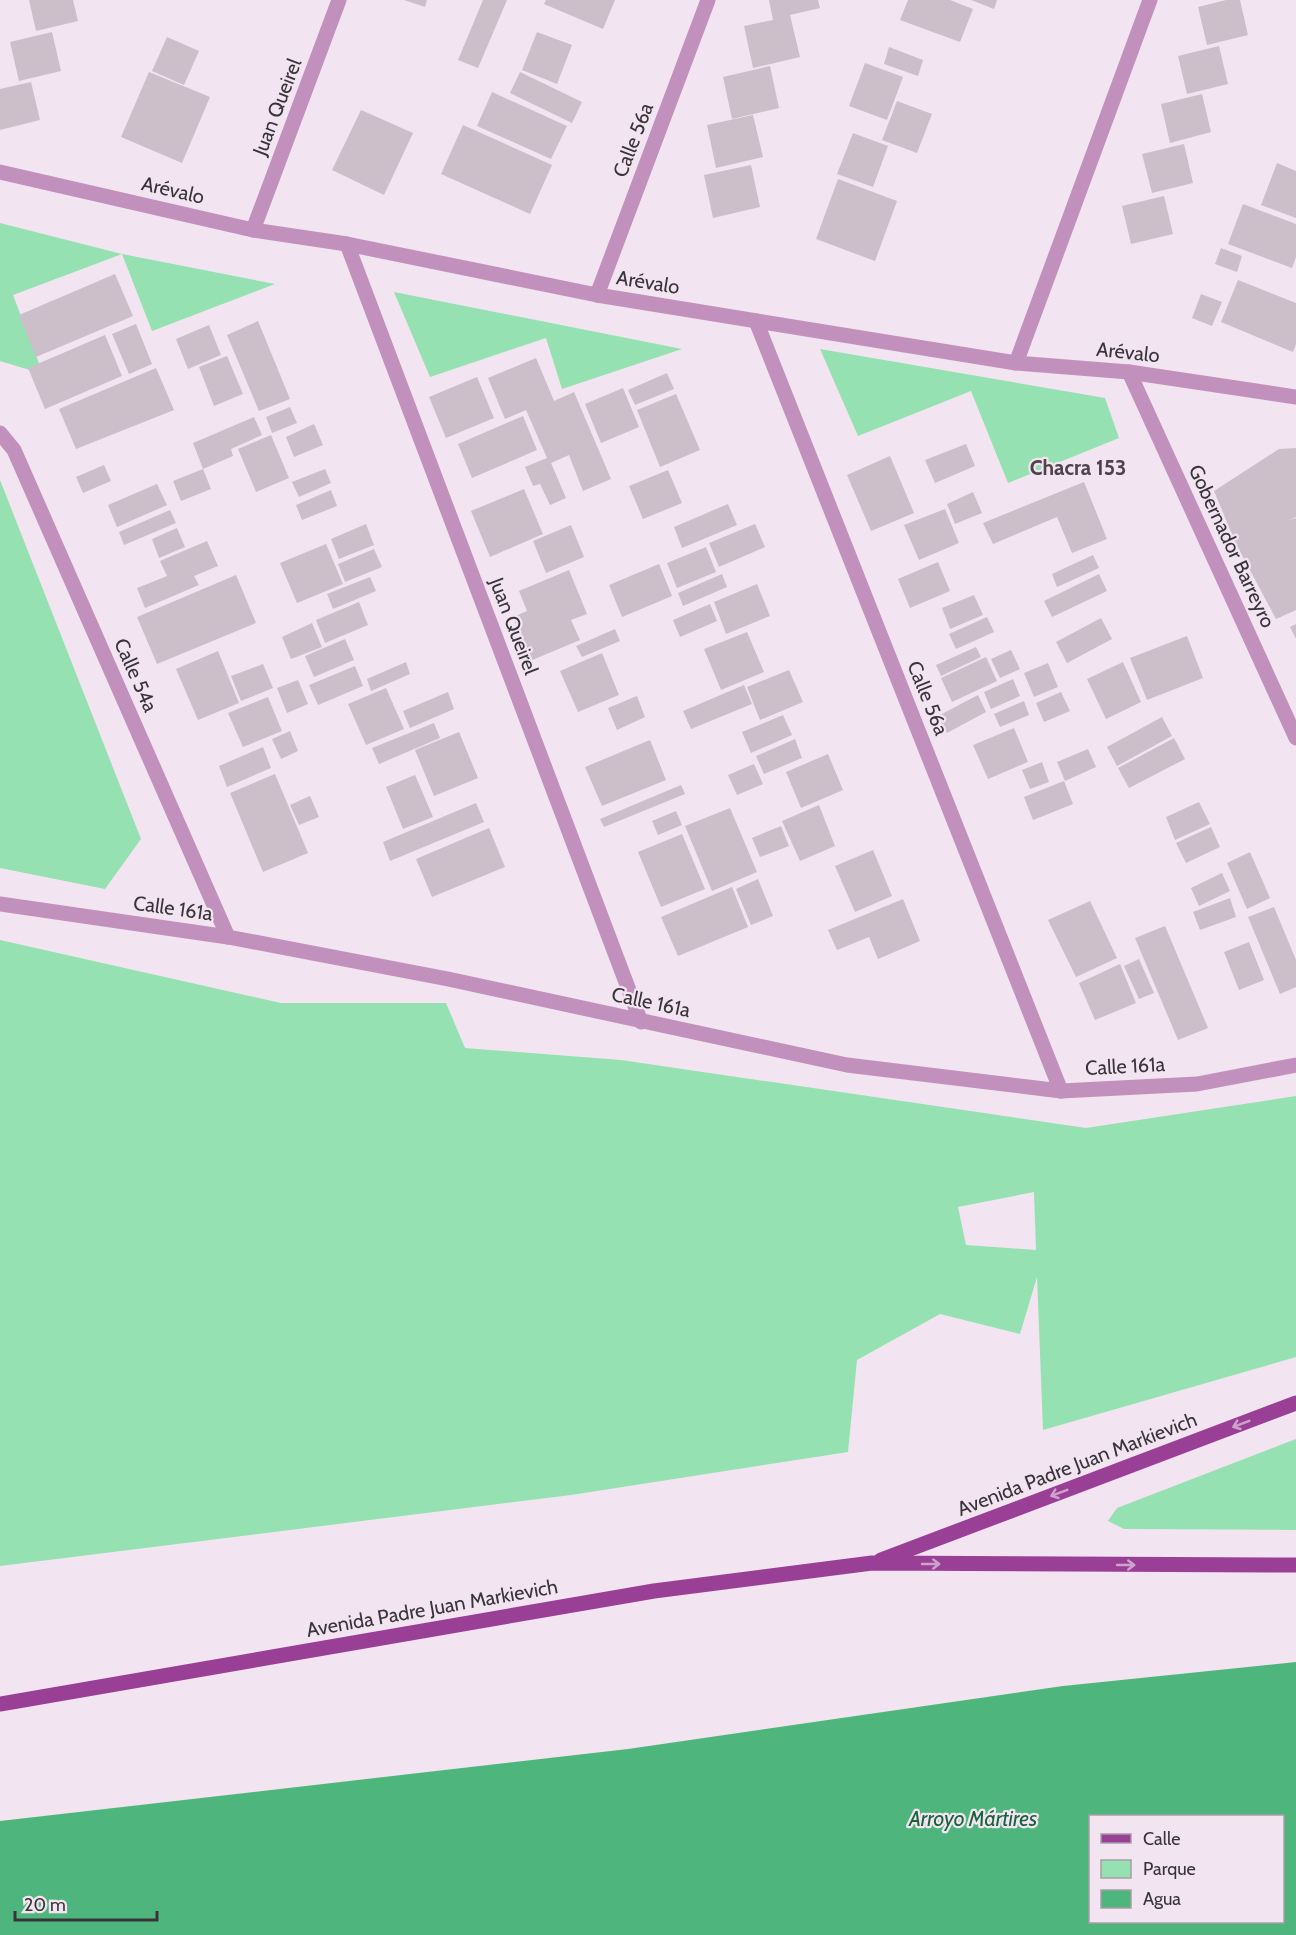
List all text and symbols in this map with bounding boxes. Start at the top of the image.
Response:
street label: Juan Queirel [247,55,307,160]
street label: Calle 56a [608,99,658,181]
street label: Arévalo [139,171,207,209]
street label: Arévalo [615,265,681,299]
street label: Arévalo [1095,337,1161,367]
district label: Chacra 153 [1030,455,1126,480]
street label: Gobernador Barreyro [1184,461,1280,631]
street label: Juan Queirel [484,573,544,678]
street label: Calle 54a [109,634,163,716]
street label: Calle 56a [902,657,954,739]
street label: Calle 161a [132,891,215,925]
street label: Calle 161a [609,982,693,1022]
street label: Calle 161a [1085,1052,1166,1080]
street label: Avenida Padre Juan Markievich [954,1407,1200,1521]
one-way arrow [1232,1419,1251,1430]
one-way arrow [1050,1488,1069,1499]
one-way arrow [920,1558,940,1570]
one-way arrow [1115,1559,1135,1570]
street label: Avenida Padre Juan Markievich [304,1574,560,1642]
water label: Arroyo Mártires [908,1806,1037,1831]
legend [1089,1815,1284,1923]
text: Calle [1143,1828,1180,1850]
text: Parque [1143,1858,1196,1880]
scale bar [15,1884,158,1922]
text: Agua [1143,1888,1181,1910]
text: 20 m [24,1894,66,1916]

